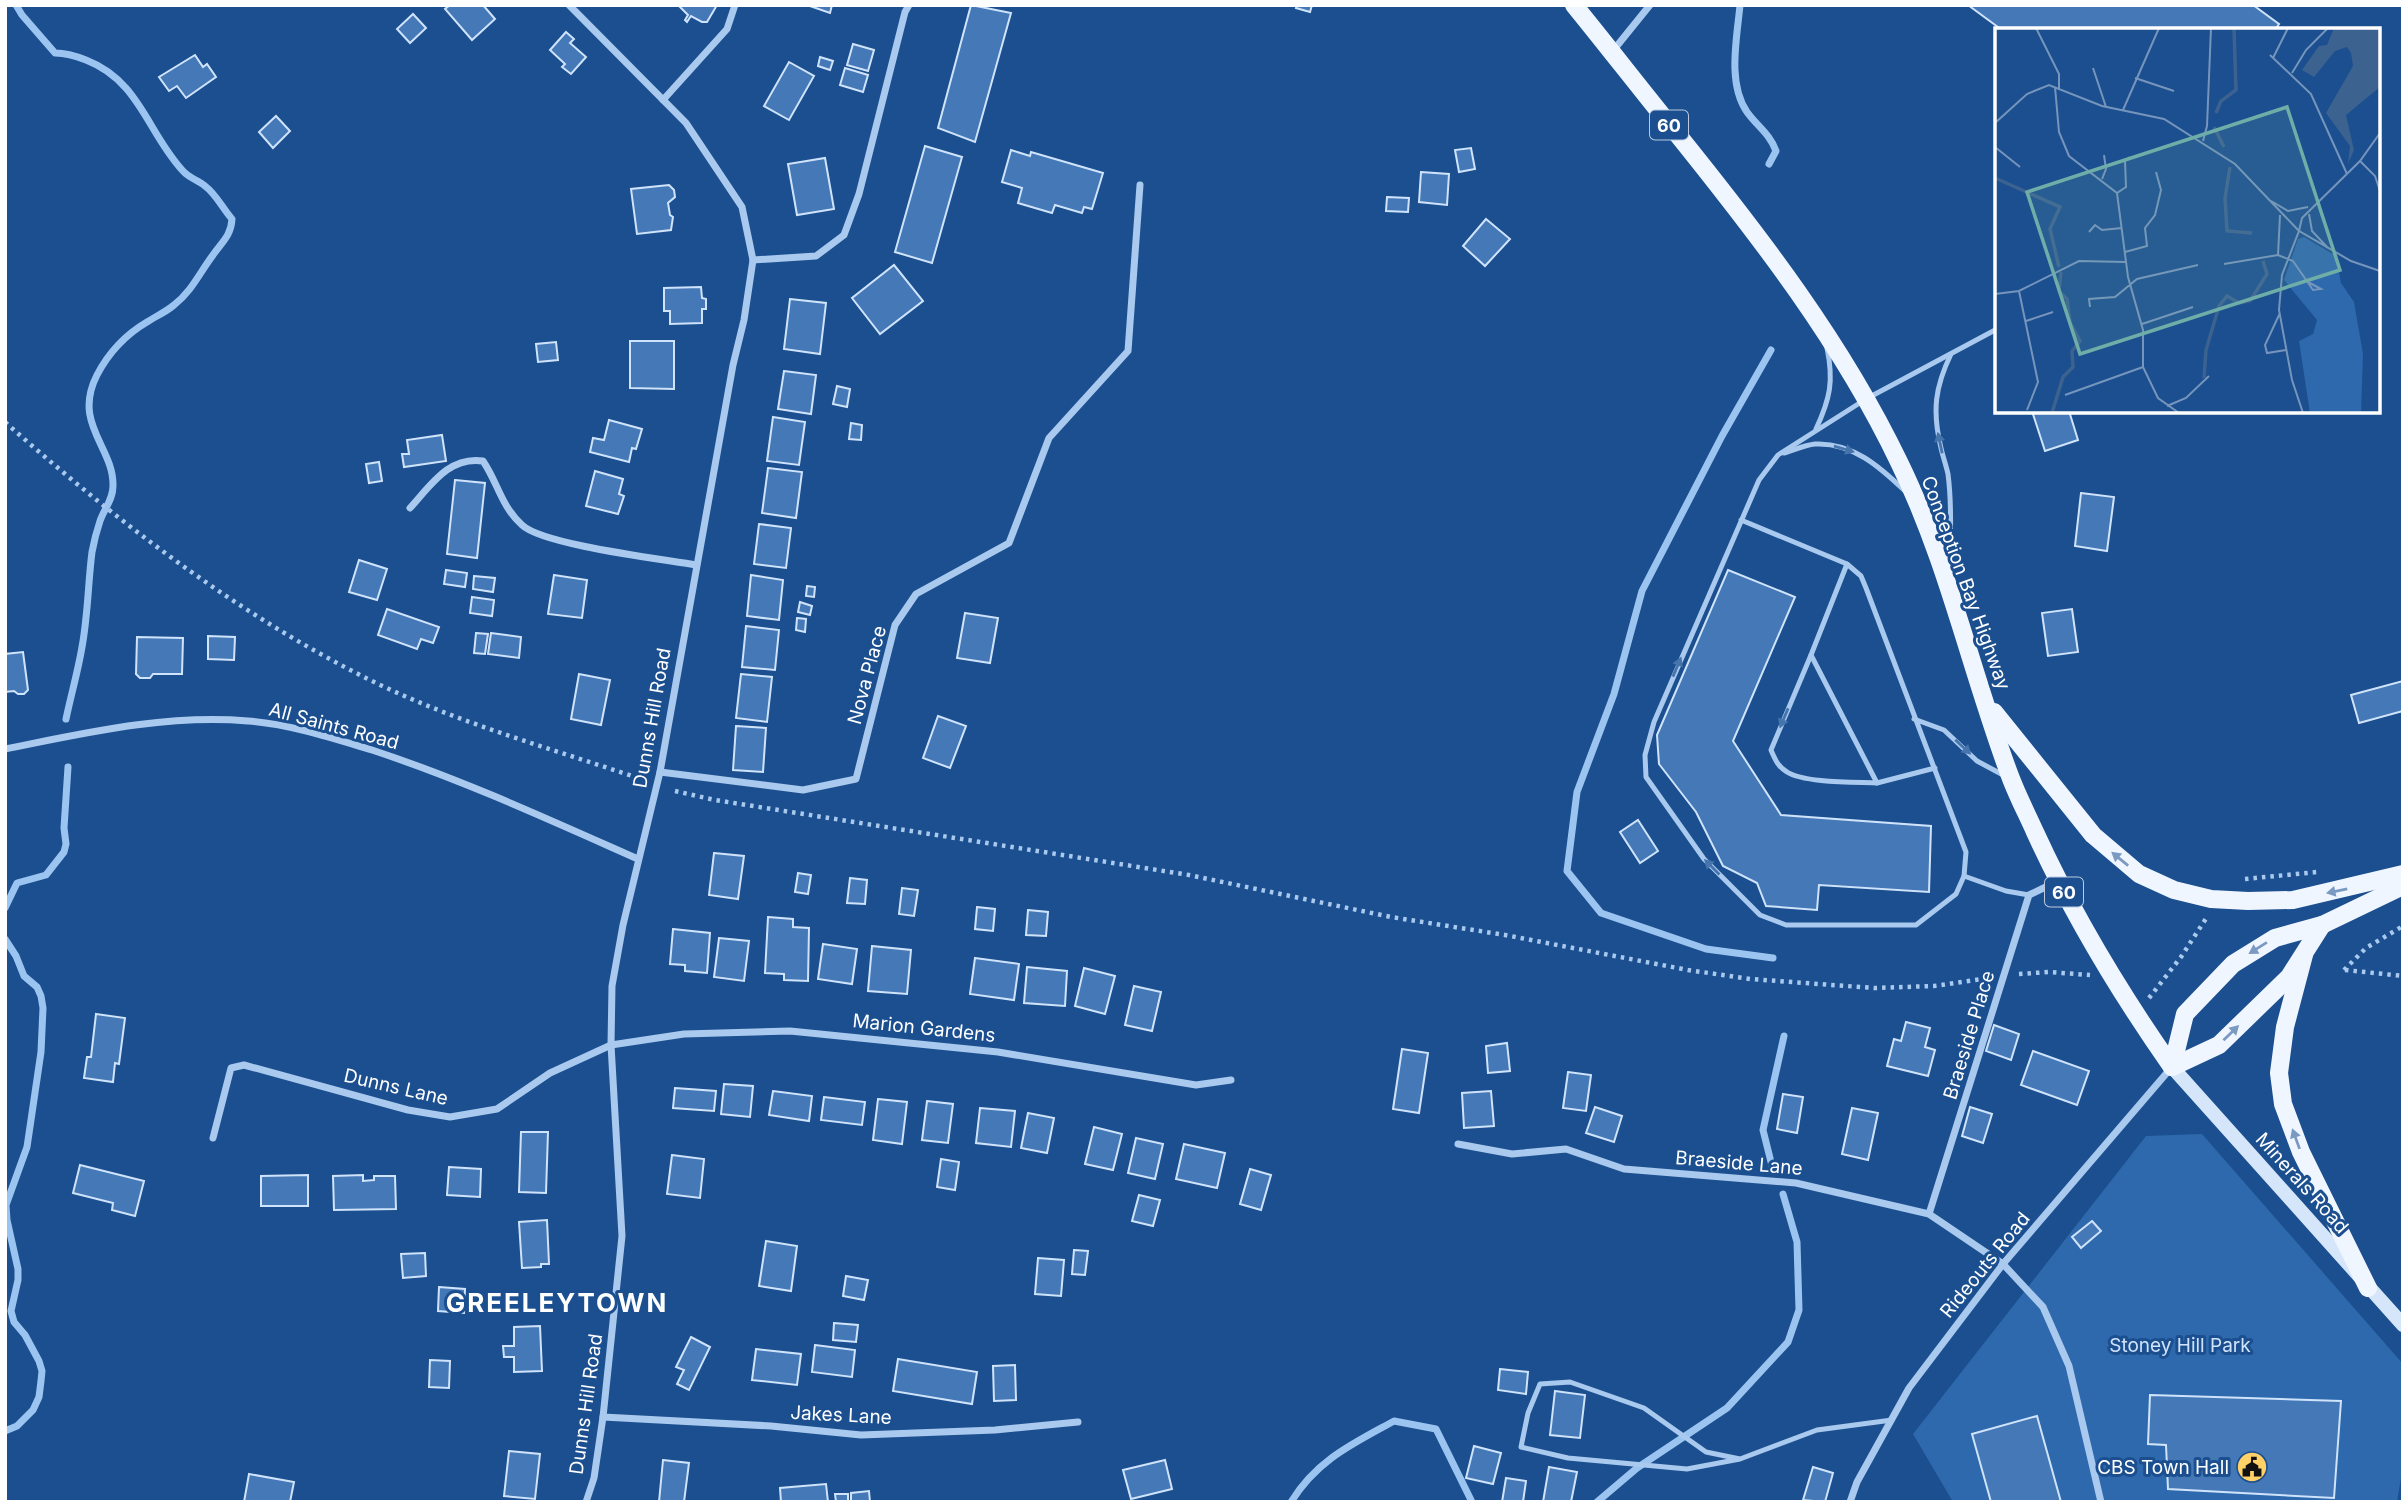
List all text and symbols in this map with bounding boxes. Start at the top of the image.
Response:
inset map [1995,28,2380,413]
road number: 60 [1650,110,1688,140]
one-way arrow [1935,432,1946,454]
one-way arrow [1833,444,1855,455]
street label: Conception Bay Highway [1917,473,2016,693]
street label: Nova Place [843,623,891,727]
street label: Dunns Hill Road [628,646,676,790]
one-way arrow [1672,657,1683,678]
street label: All Saints Road [267,698,401,754]
one-way arrow [1779,708,1790,729]
one-way arrow [1954,739,1971,756]
one-way arrow [2111,852,2128,867]
one-way arrow [1704,860,1721,876]
road number: 60 [2045,878,2083,906]
one-way arrow [2326,885,2348,896]
one-way arrow [2249,942,2268,955]
street label: Braeside Place [1939,968,1999,1102]
street label: Marion Gardens [851,1009,997,1047]
one-way arrow [2222,1026,2239,1042]
street label: Dunns Lane [342,1064,450,1110]
street label: Minerals Road [2251,1128,2353,1238]
one-way arrow [2290,1128,2301,1149]
street label: Braeside Lane [1674,1146,1804,1180]
street label: Rideouts Road [1935,1207,2035,1323]
district label: GREELEYTOWN [446,1287,668,1318]
street label: Dunns Hill Road [565,1332,607,1476]
park label: Stoney Hill Park [2109,1334,2251,1357]
street label: Jakes Lane [790,1401,892,1429]
public building icon: CBS Town Hall [2235,1450,2269,1484]
place label: CBS Town Hall [2097,1456,2229,1479]

